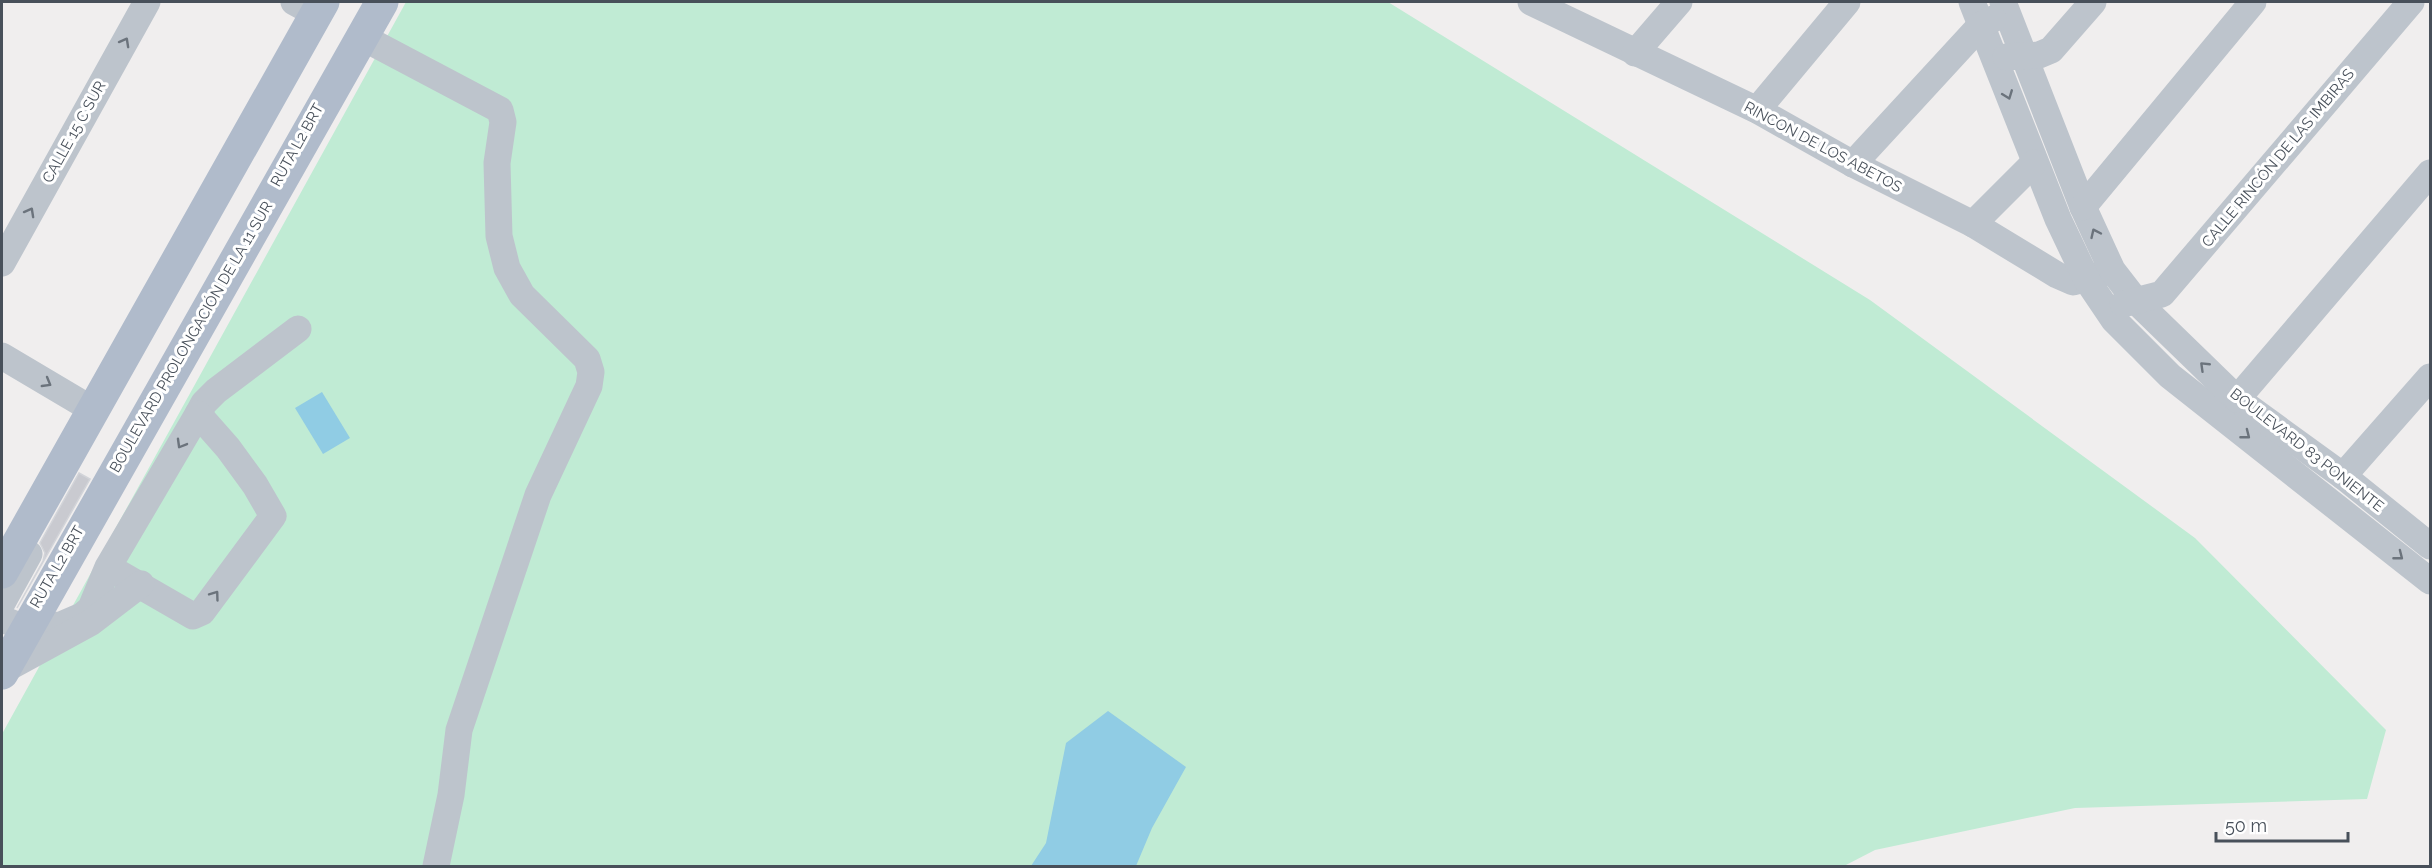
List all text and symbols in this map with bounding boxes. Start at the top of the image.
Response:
one-way arrow [118,38,129,48]
street label: CALLE RINCÓN DE LAS IMBIRAS [2198,65,2358,251]
street label: CALLE 15 C SUR [39,78,109,186]
one-way arrow [2001,89,2013,100]
street label: RINCON DE LOS ABETOS [1741,98,1905,196]
street label: RUTA L2 BRT [267,100,327,190]
street label: BOULEVARD PROLONGACIÓN DE LA 11 SUR [106,198,276,476]
one-way arrow [23,208,34,218]
one-way arrow [2091,229,2103,240]
one-way arrow [2200,363,2211,374]
one-way arrow [41,376,51,387]
street label: BOULEVARD 83 PONIENTE [2227,384,2387,516]
one-way arrow [2239,428,2250,439]
one-way arrow [177,438,188,448]
street label: RUTA L2 BRT [26,523,88,611]
one-way arrow [2392,548,2403,559]
one-way arrow [208,591,219,602]
scale bar [2216,805,2348,843]
text: 50 m [2225,815,2267,836]

